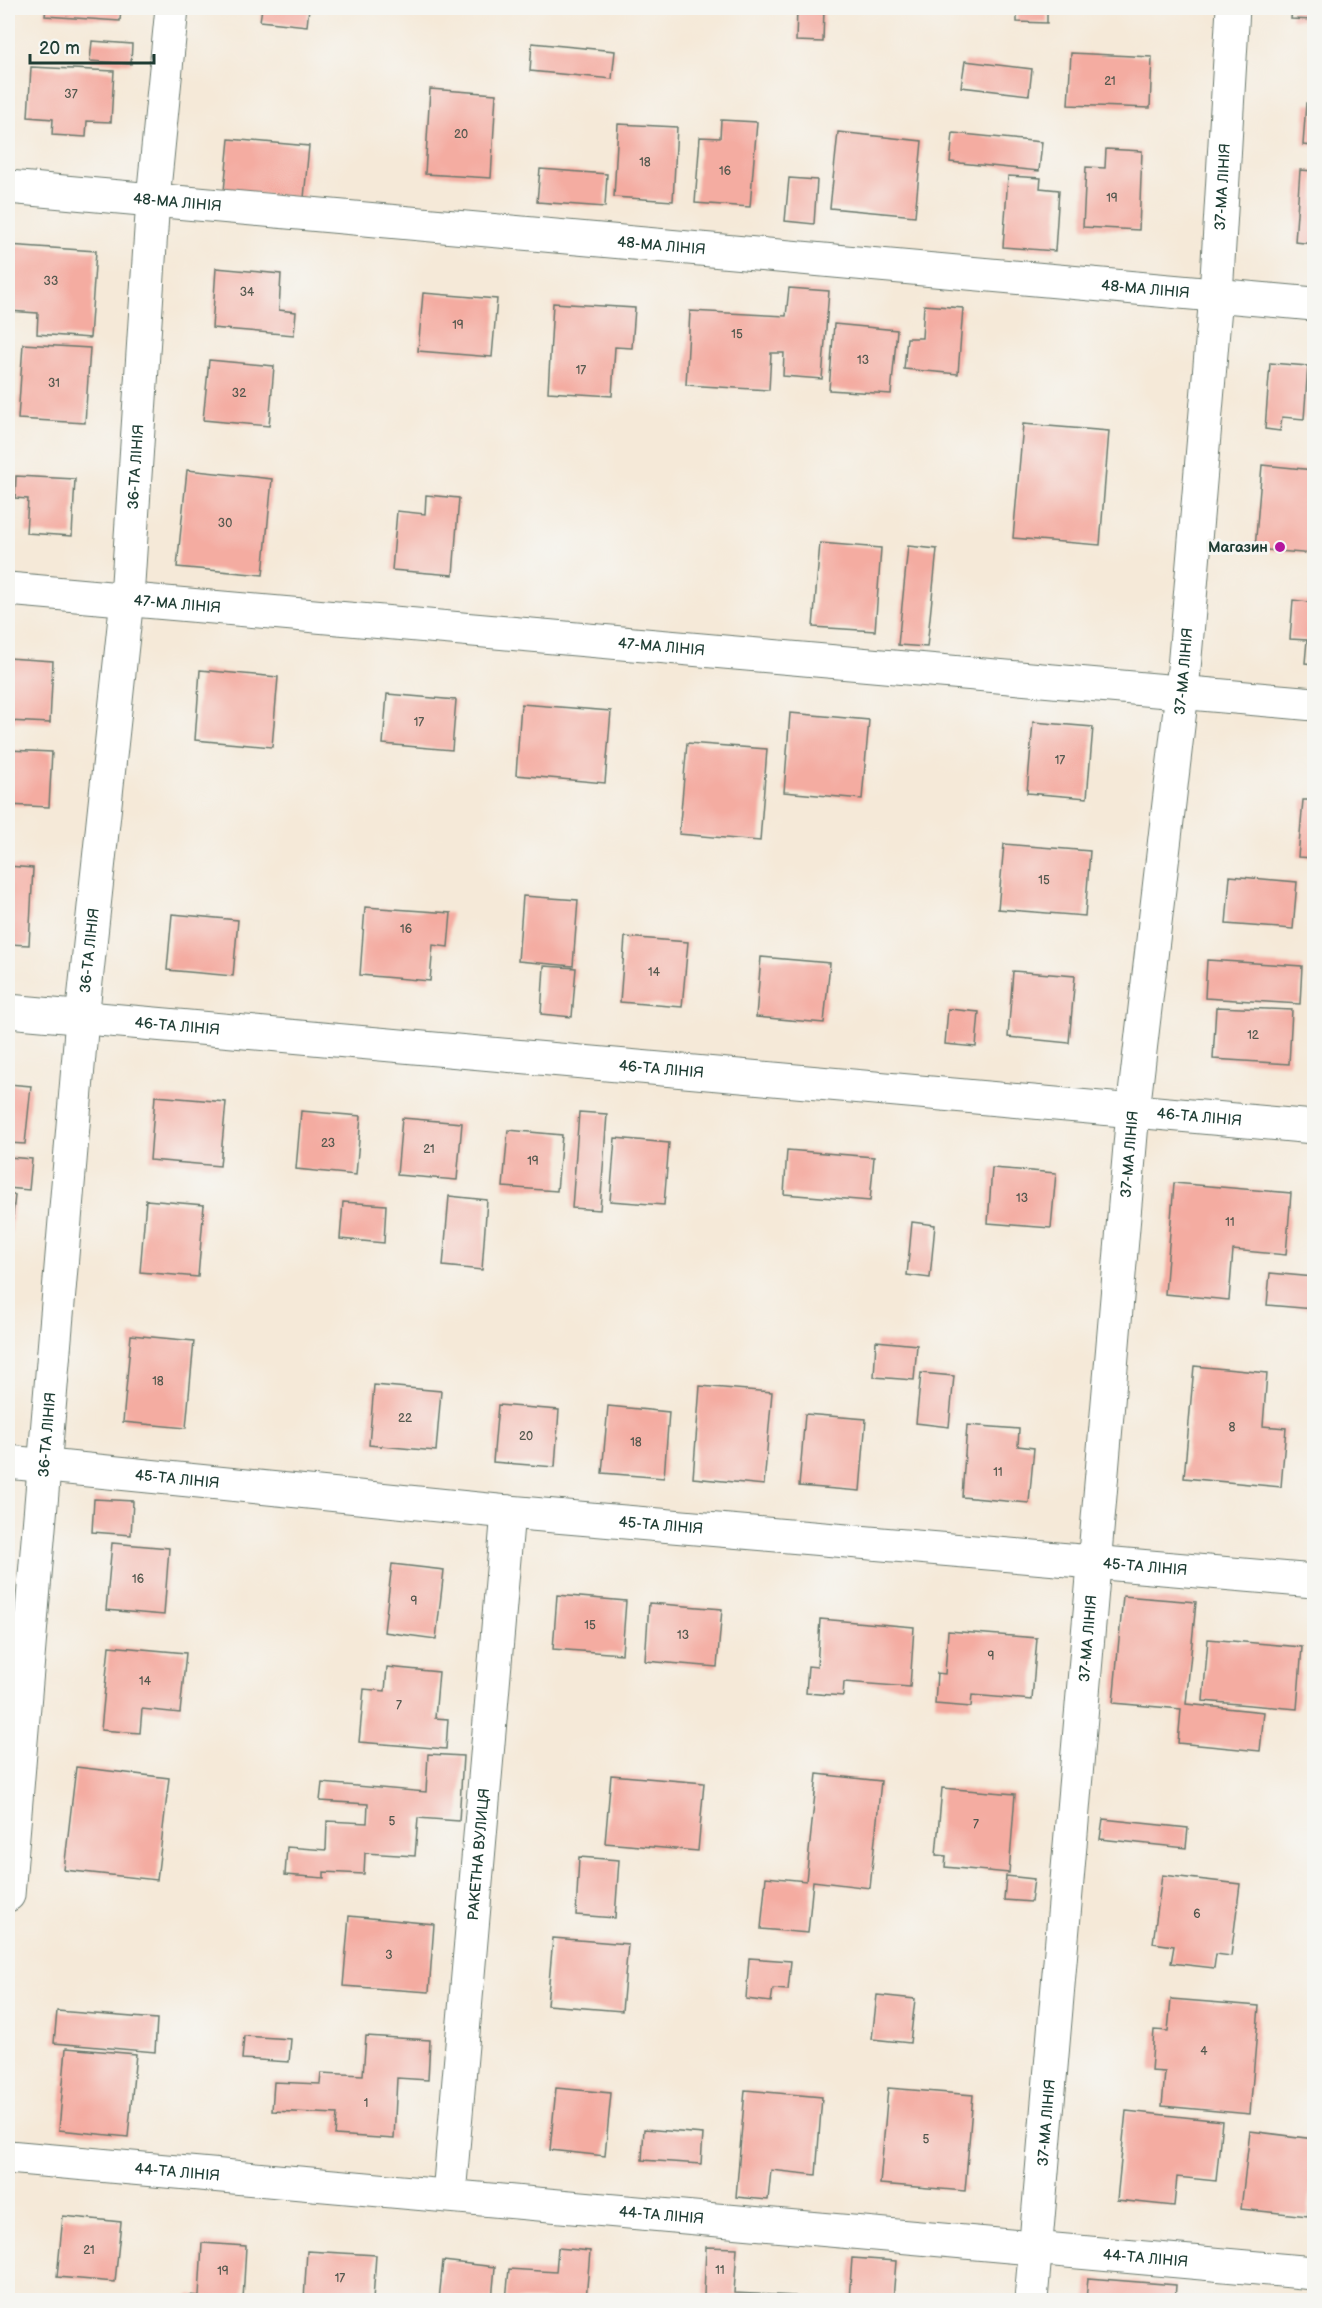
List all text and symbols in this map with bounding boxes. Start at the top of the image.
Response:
scale bar [30,27,154,65]
text: 20 m [39,38,80,59]
house number: 21 [1104,74,1116,89]
house number: 37 [64,87,78,102]
house number: 20 [454,127,468,142]
street label: 37-МА ЛІНІЯ [1210,143,1234,231]
house number: 18 [639,155,651,170]
house number: 16 [719,164,731,179]
street label: 48-МА ЛІНІЯ [132,189,222,216]
house number: 19 [1106,191,1118,206]
street label: 48-МА ЛІНІЯ [616,232,706,259]
house number: 33 [44,274,58,289]
street label: 48-МА ЛІНІЯ [1100,275,1191,302]
house number: 34 [240,285,255,300]
house number: 19 [452,318,464,333]
house number: 15 [731,327,743,342]
house number: 13 [857,353,869,368]
house number: 17 [576,363,586,378]
house number: 31 [48,376,60,391]
house number: 32 [232,386,246,401]
street label: 36-ТА ЛІНІЯ [123,424,148,510]
house number: 30 [218,516,232,531]
place label: Магазин [1208,538,1268,557]
marker: Магазин [1273,540,1287,554]
street label: 47-МА ЛІНІЯ [133,591,222,617]
street label: 37-МА ЛІНІЯ [1170,627,1197,716]
street label: 47-МА ЛІНІЯ [617,633,706,660]
house number: 17 [414,715,424,730]
house number: 17 [1055,753,1065,768]
house number: 15 [1038,873,1050,888]
street label: 36-ТА ЛІНІЯ [75,907,103,994]
house number: 16 [400,922,412,937]
house number: 14 [648,965,661,980]
street label: 46-ТА ЛІНІЯ [134,1013,221,1039]
house number: 12 [1247,1028,1259,1043]
street label: 46-ТА ЛІНІЯ [618,1056,705,1082]
street label: 46-ТА ЛІНІЯ [1156,1104,1243,1130]
street label: 37-МА ЛІНІЯ [1116,1110,1142,1199]
house number: 23 [321,1136,335,1151]
house number: 21 [423,1142,435,1157]
house number: 19 [527,1154,539,1169]
house number: 13 [1016,1191,1028,1206]
house number: 11 [1225,1215,1235,1230]
house number: 18 [152,1374,164,1389]
street label: 36-ТА ЛІНІЯ [34,1391,60,1478]
house number: 22 [398,1411,412,1426]
house number: 8 [1229,1420,1236,1435]
house number: 20 [519,1429,533,1444]
house number: 18 [630,1435,642,1450]
street label: 45-ТА ЛІНІЯ [134,1465,220,1493]
house number: 11 [993,1465,1003,1480]
street label: 45-ТА ЛІНІЯ [618,1512,704,1538]
street label: 45-ТА ЛІНІЯ [1102,1553,1188,1580]
house number: 16 [132,1572,144,1587]
house number: 9 [411,1594,418,1609]
street label: 37-МА ЛІНІЯ [1075,1594,1101,1683]
house number: 15 [584,1618,596,1633]
house number: 13 [677,1628,689,1643]
house number: 9 [988,1649,995,1664]
house number: 14 [139,1674,152,1689]
house number: 7 [396,1698,402,1713]
street label: РАКЕТНА ВУЛИЦЯ [463,1787,494,1921]
house number: 5 [389,1814,396,1829]
house number: 7 [973,1817,979,1832]
house number: 6 [1193,1907,1201,1922]
house number: 3 [385,1948,393,1963]
house number: 4 [1200,2044,1208,2059]
street label: 37-МА ЛІНІЯ [1033,2078,1059,2167]
house number: 1 [364,2096,368,2111]
house number: 5 [923,2132,930,2147]
street label: 44-ТА ЛІНІЯ [134,2159,221,2185]
street label: 44-ТА ЛІНІЯ [618,2202,705,2228]
house number: 21 [83,2243,95,2258]
street label: 44-ТА ЛІНІЯ [1102,2245,1189,2271]
house number: 11 [715,2263,725,2278]
house number: 19 [217,2264,229,2279]
house number: 17 [335,2271,345,2286]

